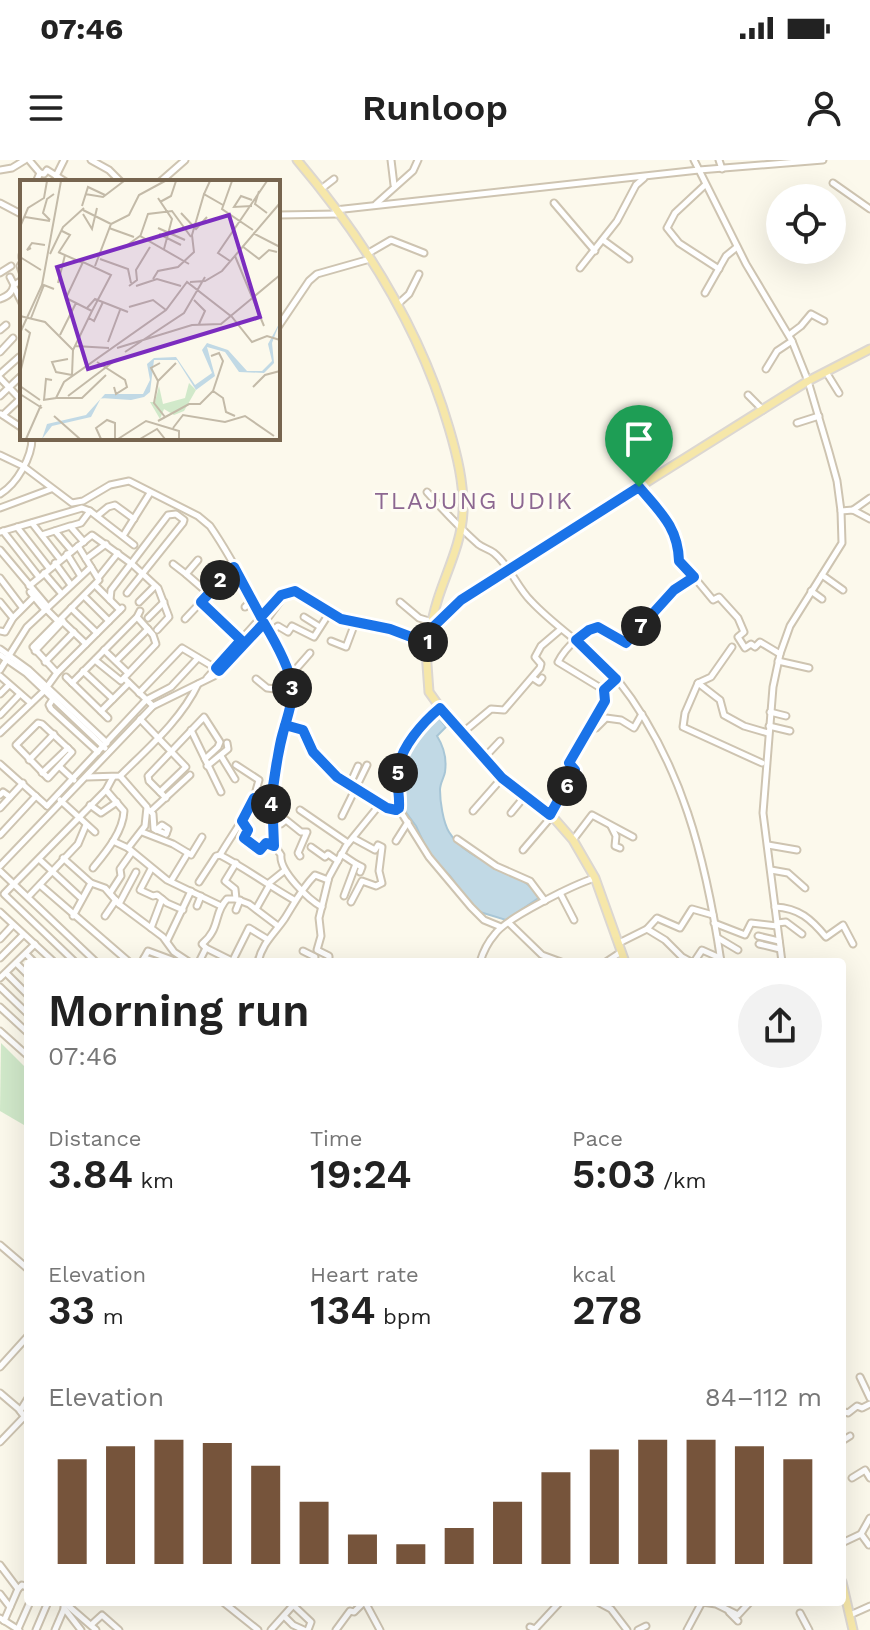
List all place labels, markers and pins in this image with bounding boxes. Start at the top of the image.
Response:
pin [605,405,673,487]
pin: 2 [200,560,240,600]
pin: 7 [621,606,661,646]
pin: 1 [408,622,448,662]
pin: 3 [272,668,312,708]
pin: 5 [378,753,418,793]
pin: 6 [547,766,587,806]
pin: 4 [251,784,291,824]

